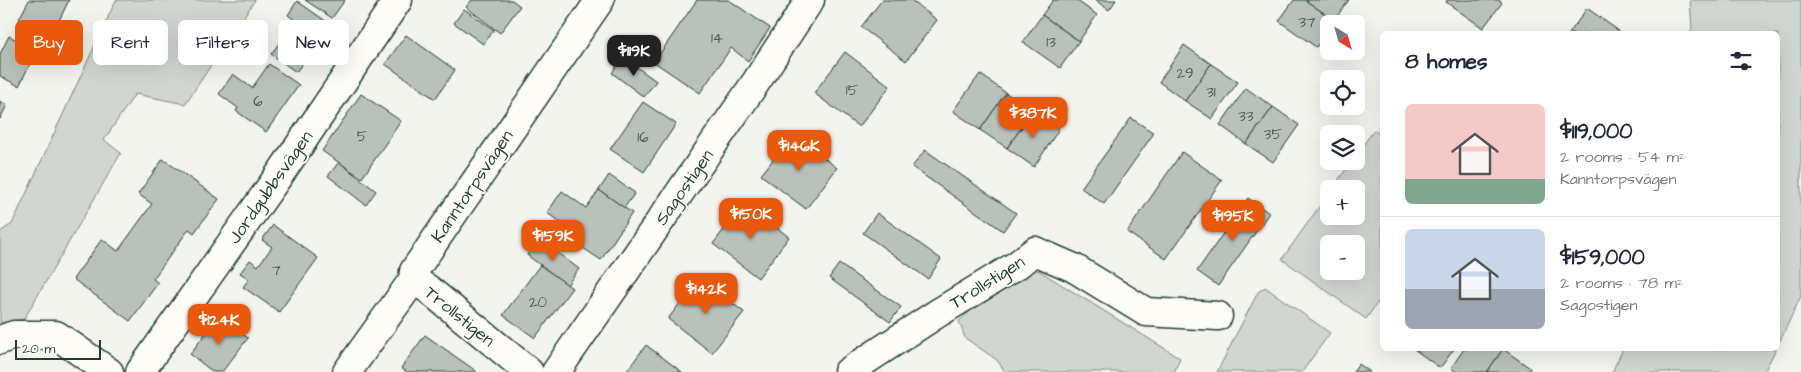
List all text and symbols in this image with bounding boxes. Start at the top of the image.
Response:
house number: 37 [1299,12,1315,33]
north arrow [1320,15,1365,60]
map controls [1320,15,1365,280]
chip: Buy [15,20,83,65]
chip: Rent [93,20,168,65]
chip: Filters [178,20,268,65]
chip: New [278,20,349,65]
house number: 14 [711,28,723,49]
house number: 13 [1046,32,1056,53]
pin: $119K [599,34,669,77]
text: $119K [618,40,650,62]
text: 8 homes [1405,47,1487,76]
icon: filters [1727,47,1755,75]
house number: 29 [1176,63,1194,84]
button: locate [1320,70,1365,115]
house number: 15 [846,80,859,101]
house number: 31 [1206,82,1216,103]
house number: 6 [253,91,263,112]
pin: $387K [998,96,1068,139]
text: $387K [1010,102,1056,124]
house number: 33 [1238,106,1254,127]
text: $119,000 [1560,117,1633,146]
house number: 35 [1264,124,1282,145]
icon: home [1445,124,1505,184]
street label: Kanntorpsvägen [425,125,520,248]
button: layers [1320,125,1365,170]
street label: Jordgubbsvägen [222,126,320,250]
house number: 5 [357,126,368,147]
house number: 16 [637,127,649,148]
pin: $146K [764,130,834,172]
text: $146K [778,135,820,157]
street label: Sagostigen [649,144,720,231]
text: 2 rooms · 54 m² [1560,146,1685,168]
text: Kanntorpsvägen [1560,168,1676,190]
button: + [1320,180,1365,225]
pin: $150K [716,198,786,240]
pin: $195K [1198,200,1268,242]
text: $150K [730,203,772,225]
text: $195K [1212,205,1254,227]
pin: $159K [518,220,588,262]
text: $159K [532,225,574,247]
button: − [1320,235,1365,280]
text: $159,000 [1560,243,1645,272]
icon: home [1445,249,1505,309]
street label: Trollstigen [945,250,1030,316]
house number: 7 [271,260,281,281]
pin: $142K [671,272,741,315]
text: 2 rooms · 78 m² [1560,272,1683,294]
text: $142K [686,278,726,300]
street label: Trollstigen [419,280,500,353]
house number: 20 [529,292,548,313]
text: Sagostigen [1560,294,1638,316]
pin: $124K [184,304,254,346]
text: $124K [199,309,239,331]
scale bar [15,337,101,360]
text: 20 m [22,339,55,359]

